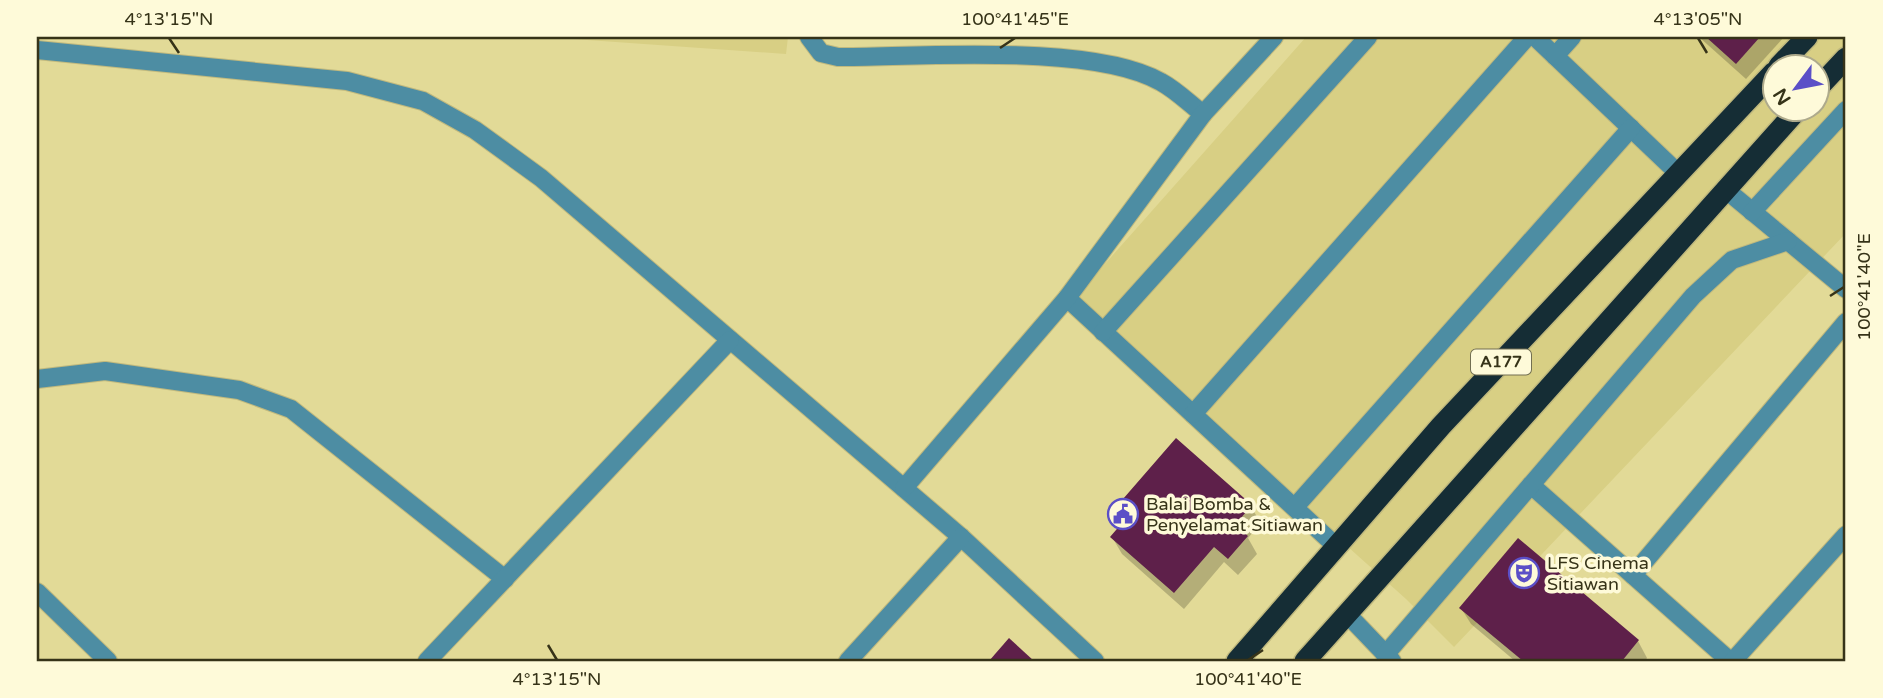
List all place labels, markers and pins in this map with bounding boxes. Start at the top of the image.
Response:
place label: Balai Bomba & Penyelamat Sitiawan [1146,493,1323,536]
public building icon: Balai Bomba & Penyelamat Sitiawan [1106,497,1140,531]
place label: LFS Cinema Sitiawan [1547,552,1649,595]
theatre icon: LFS Cinema Sitiawan [1507,556,1541,590]

